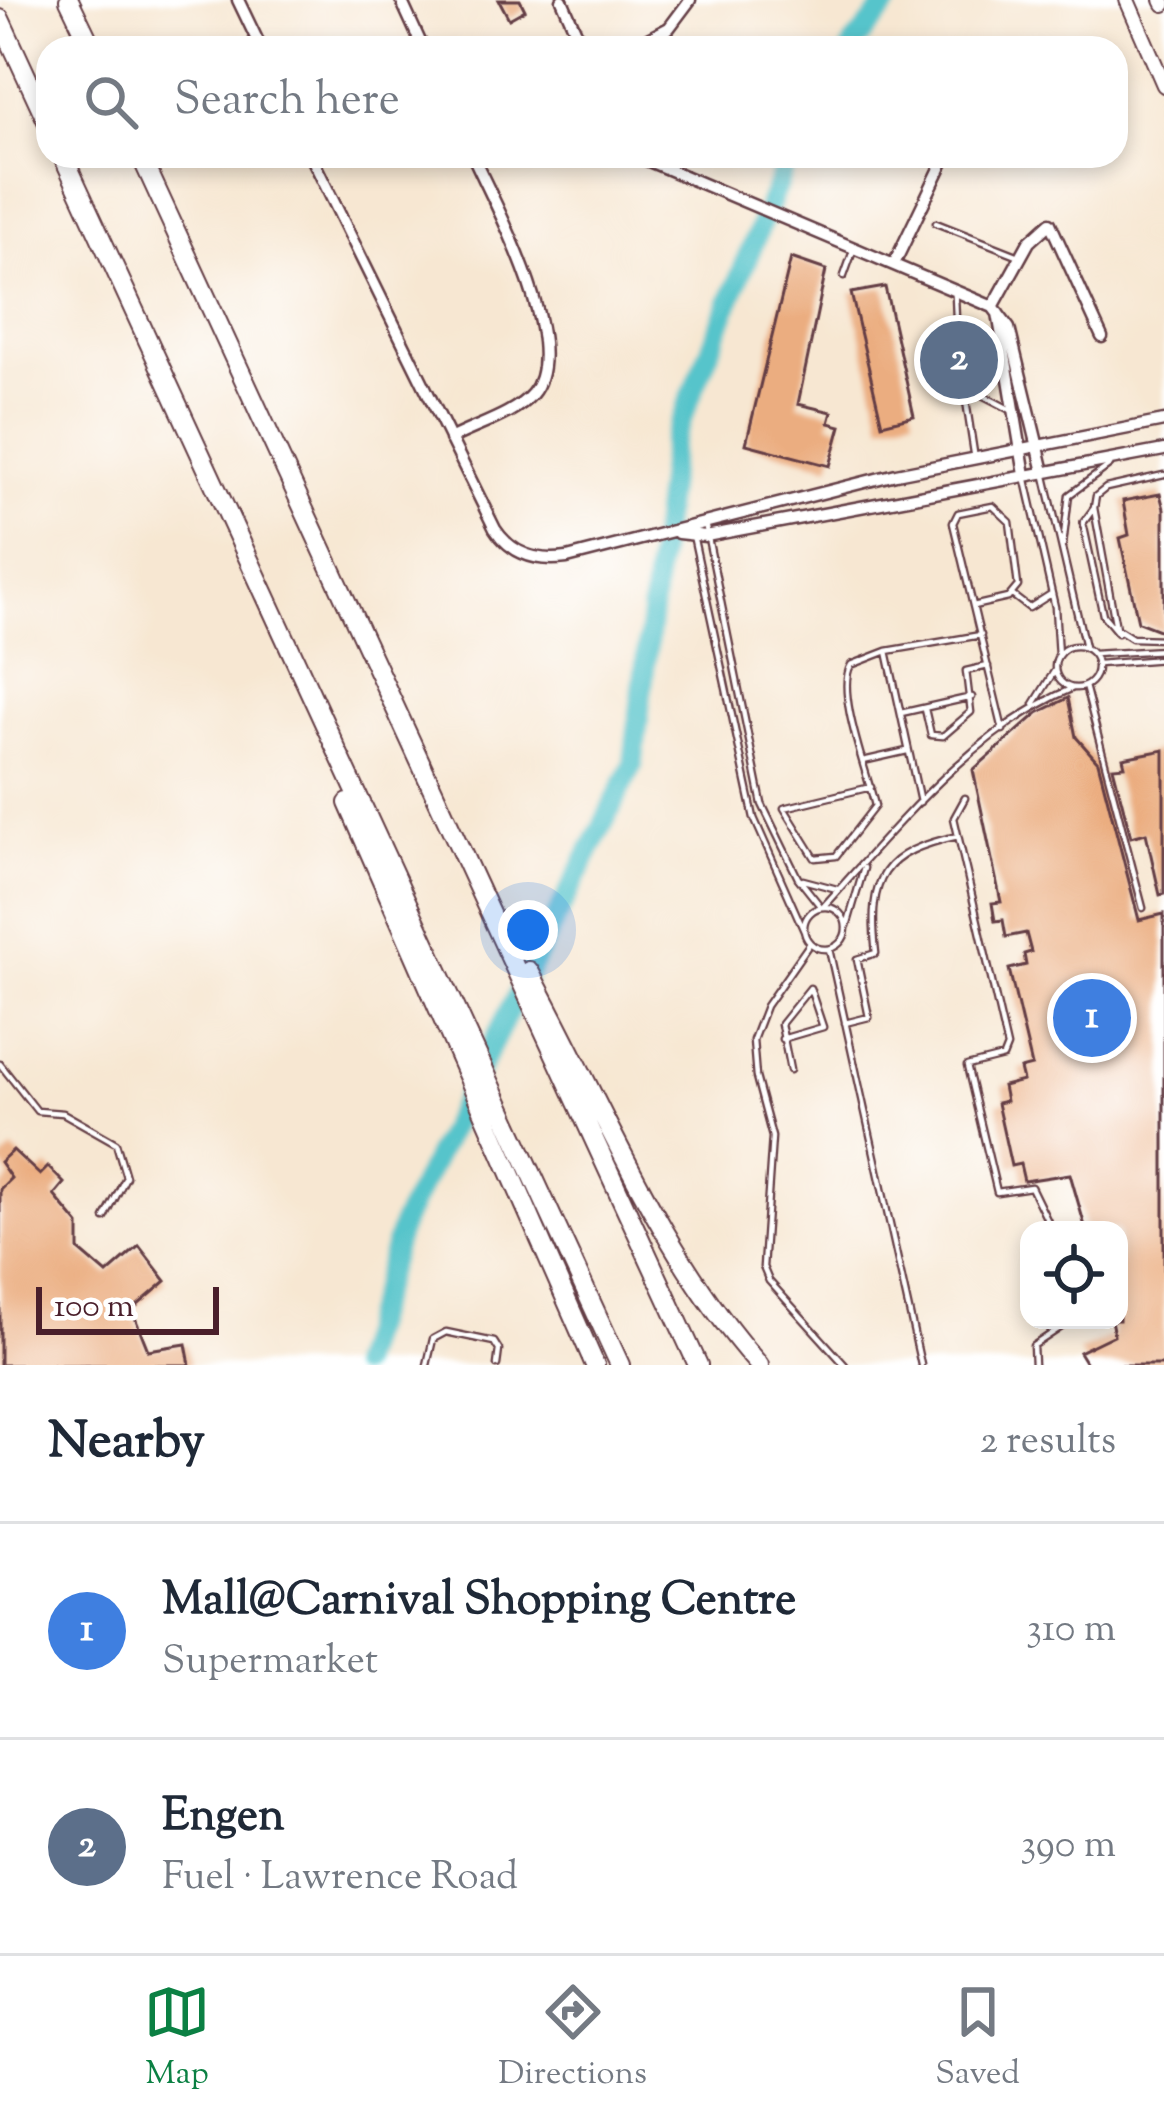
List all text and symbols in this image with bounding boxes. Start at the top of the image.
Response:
search box [36,36,1128,168]
icon: search [78,69,144,135]
text: Search here [174,70,400,135]
pin: 2 [920,315,998,405]
your location [498,900,558,960]
pin: 1 [1053,973,1131,1063]
map controls [1020,1221,1128,1329]
button: locate [1020,1221,1128,1329]
scale bar [36,1281,219,1334]
text: 100 m [54,1284,134,1332]
text: Nearby [48,1407,205,1480]
text: 2 results [980,1415,1116,1471]
text: Mall@Carnival Shopping Centre [162,1570,796,1635]
text: 1 [80,1603,94,1659]
text: 310 m [1026,1603,1116,1659]
text: Supermarket [162,1635,378,1691]
text: Engen [162,1786,285,1851]
text: 2 [78,1819,96,1875]
text: 390 m [1020,1819,1116,1875]
text: Fuel · Lawrence Road [162,1851,518,1907]
tab: Map [144,1979,210,2099]
tab: Directions [498,1979,647,2099]
tab: Saved [935,1979,1020,2099]

